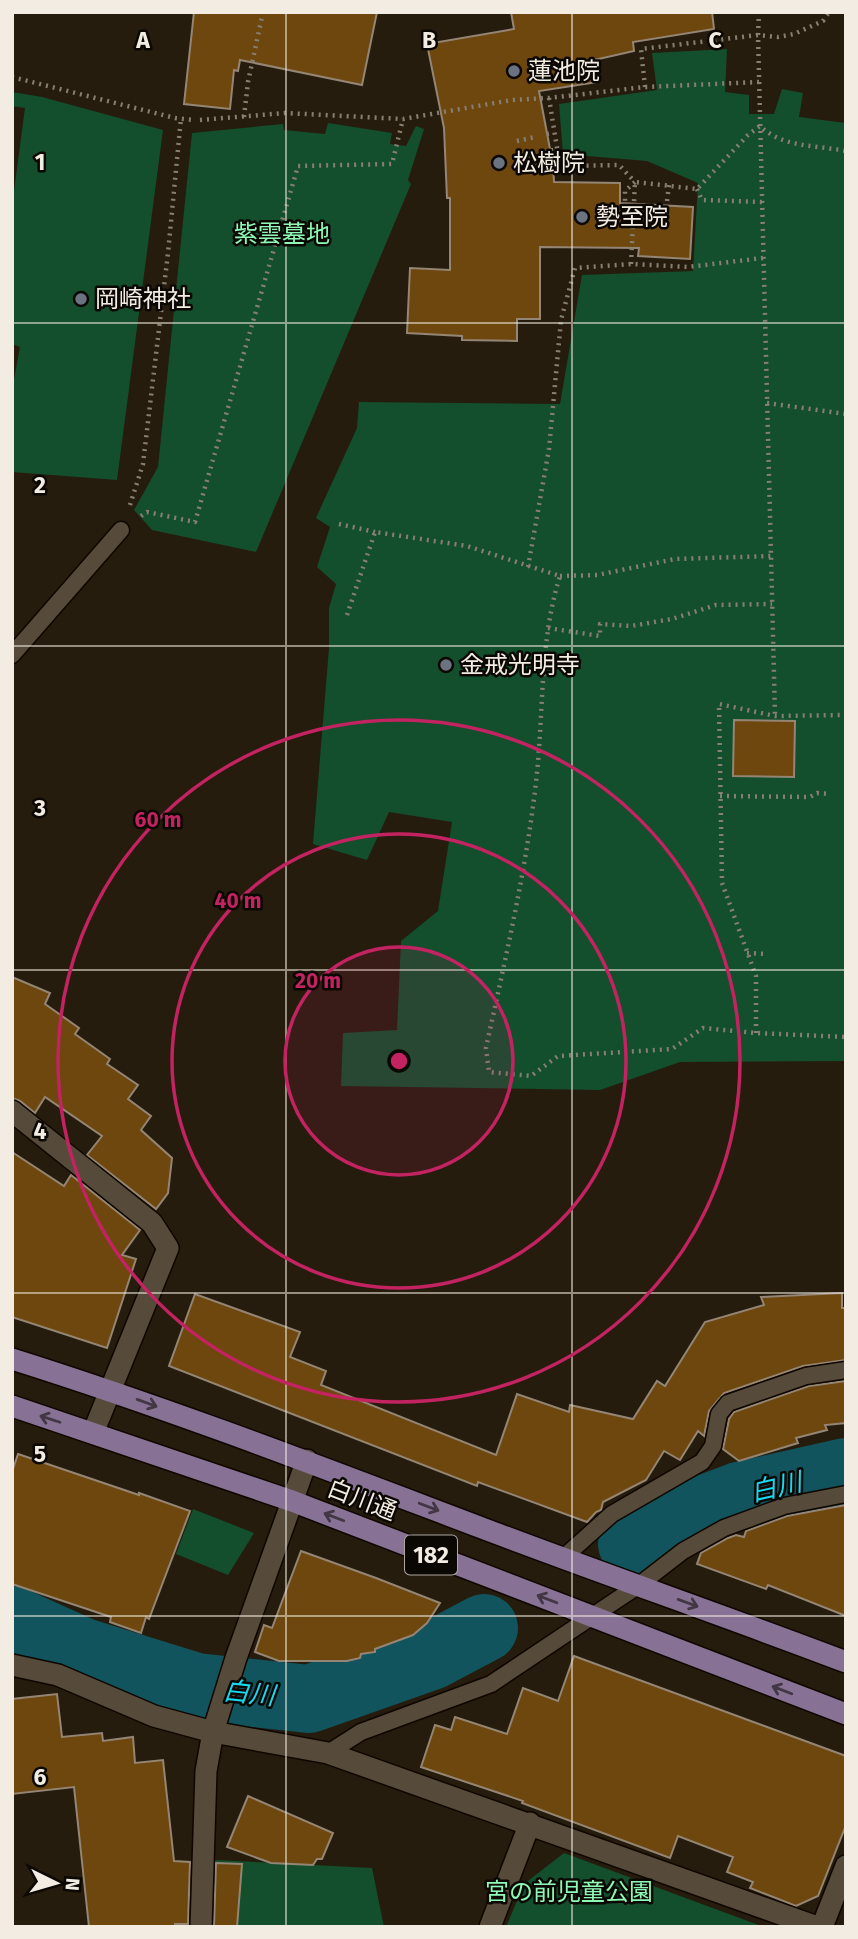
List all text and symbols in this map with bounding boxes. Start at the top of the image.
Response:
text: A [135,26,150,54]
text: B [422,26,436,54]
text: C [708,26,722,54]
place label: 蓮池院 [528,57,600,85]
marker: 蓮池院 [506,63,522,79]
text: 1 [35,148,45,176]
place label: 松樹院 [513,149,585,177]
marker: 松樹院 [491,155,507,171]
place label: 勢至院 [596,203,668,231]
marker: 勢至院 [574,209,590,225]
park label: 紫雲墓地 [234,220,330,248]
place label: 岡崎神社 [95,285,191,313]
marker: 岡崎神社 [73,291,89,307]
text: 2 [34,471,46,499]
place label: 金戒光明寺 [460,651,580,679]
marker: 金戒光明寺 [438,657,454,673]
text: 3 [33,794,46,822]
text: 60 m [135,807,181,833]
text: 40 m [215,888,261,914]
text: 20 m [295,968,341,994]
centre of rings [387,1049,411,1073]
text: 4 [34,1117,47,1145]
one-way arrow [135,1398,157,1410]
one-way arrow [40,1411,62,1424]
text: 5 [34,1440,46,1468]
water label: 白川 [747,1466,808,1508]
street label: 白川通 [323,1474,401,1526]
one-way arrow [418,1502,439,1515]
one-way arrow [324,1510,346,1523]
road number: 182 [405,1536,457,1574]
one-way arrow [536,1592,558,1605]
one-way arrow [677,1598,699,1611]
water label: 白川 [221,1675,279,1712]
one-way arrow [772,1682,793,1695]
text: 6 [34,1763,47,1791]
north arrow [21,1848,91,1918]
text: N [60,1877,84,1892]
park label: 宮の前児童公園 [485,1878,653,1906]

